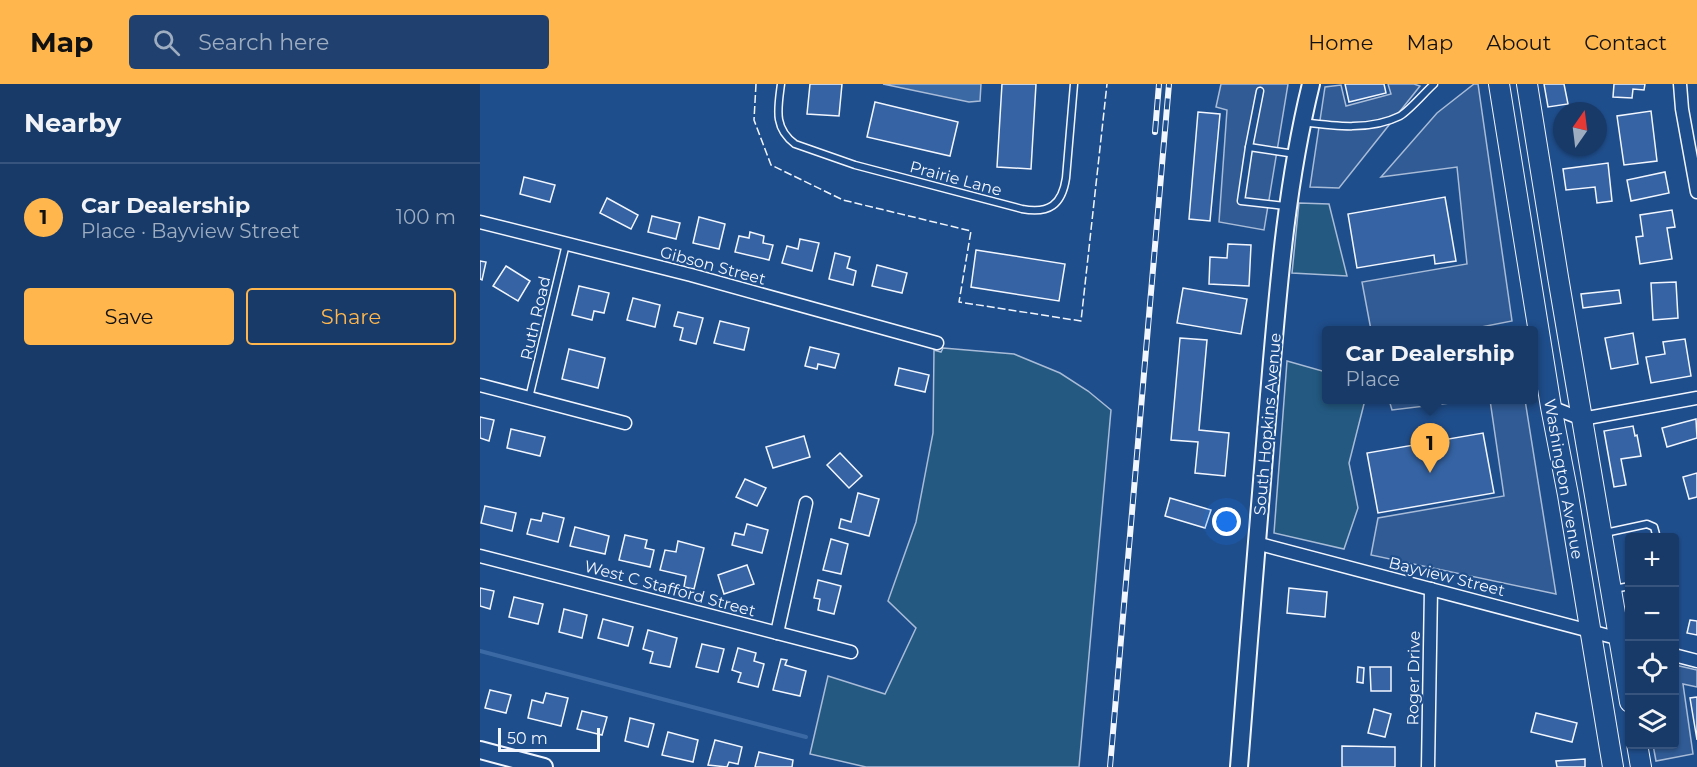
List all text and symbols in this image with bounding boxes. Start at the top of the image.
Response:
search box [129,15,549,69]
text: Map [30,25,93,59]
icon: search [150,26,183,59]
text: Search here [198,29,329,56]
text: Home [1308,30,1373,55]
text: Map [1406,30,1453,55]
text: About [1486,30,1551,55]
text: Contact [1584,30,1667,55]
north arrow [1553,102,1607,156]
text: Nearby [24,107,121,139]
street label: Prairie Lane [908,157,1004,200]
text: Car Dealership [81,192,250,219]
text: 1 [40,205,47,229]
text: 100 m [396,205,456,229]
text: Place · Bayview Street [81,219,300,243]
street label: Gibson Street [658,242,768,289]
street label: Ruth Road [517,274,554,362]
button: Save [24,288,234,345]
button: Share [246,288,456,345]
popup [1322,326,1538,404]
street label: South Hopkins Avenue [1250,332,1285,516]
text: Car Dealership [1345,340,1515,367]
text: Place [1345,367,1400,391]
street label: Washington Avenue [1540,397,1587,561]
pin: 1 [1410,424,1450,473]
your location [1212,507,1241,536]
map controls [1625,533,1679,749]
button: + [1625,533,1679,587]
street label: Bayview Street [1387,553,1507,600]
street label: West C Stafford Street [582,556,758,621]
button: − [1625,587,1679,641]
street label: Roger Drive [1403,630,1424,726]
button: locate [1625,641,1679,695]
button: layers [1625,695,1679,749]
scale bar [498,725,600,752]
text: 50 m [507,729,548,748]

